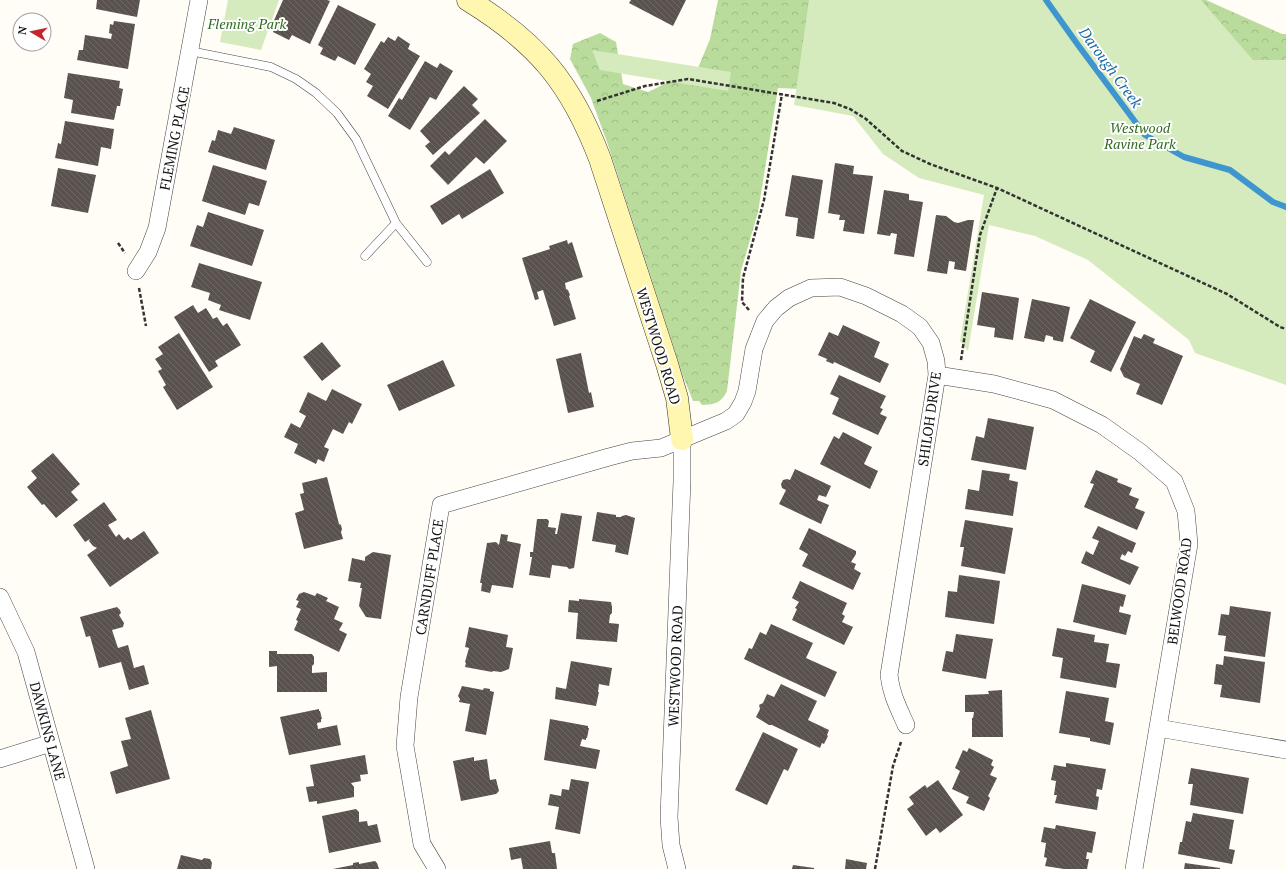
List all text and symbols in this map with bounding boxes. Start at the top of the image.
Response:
north arrow [12,12,52,52]
park label: Fleming Park [207,14,286,33]
water label: Darough Creek [1074,22,1148,112]
text: N [15,25,30,36]
street label: FLEMING PLACE [155,84,193,192]
park label: Westwood Ravine Park [1103,118,1176,153]
street label: WESTWOOD ROAD [632,285,686,407]
street label: SHILOH DRIVE [913,370,945,468]
street label: CARNDUFF PLACE [410,518,448,636]
street label: BELWOOD ROAD [1162,536,1196,646]
street label: WESTWOOD ROAD [663,605,687,727]
street label: DAWKINS LANE [26,680,70,782]

